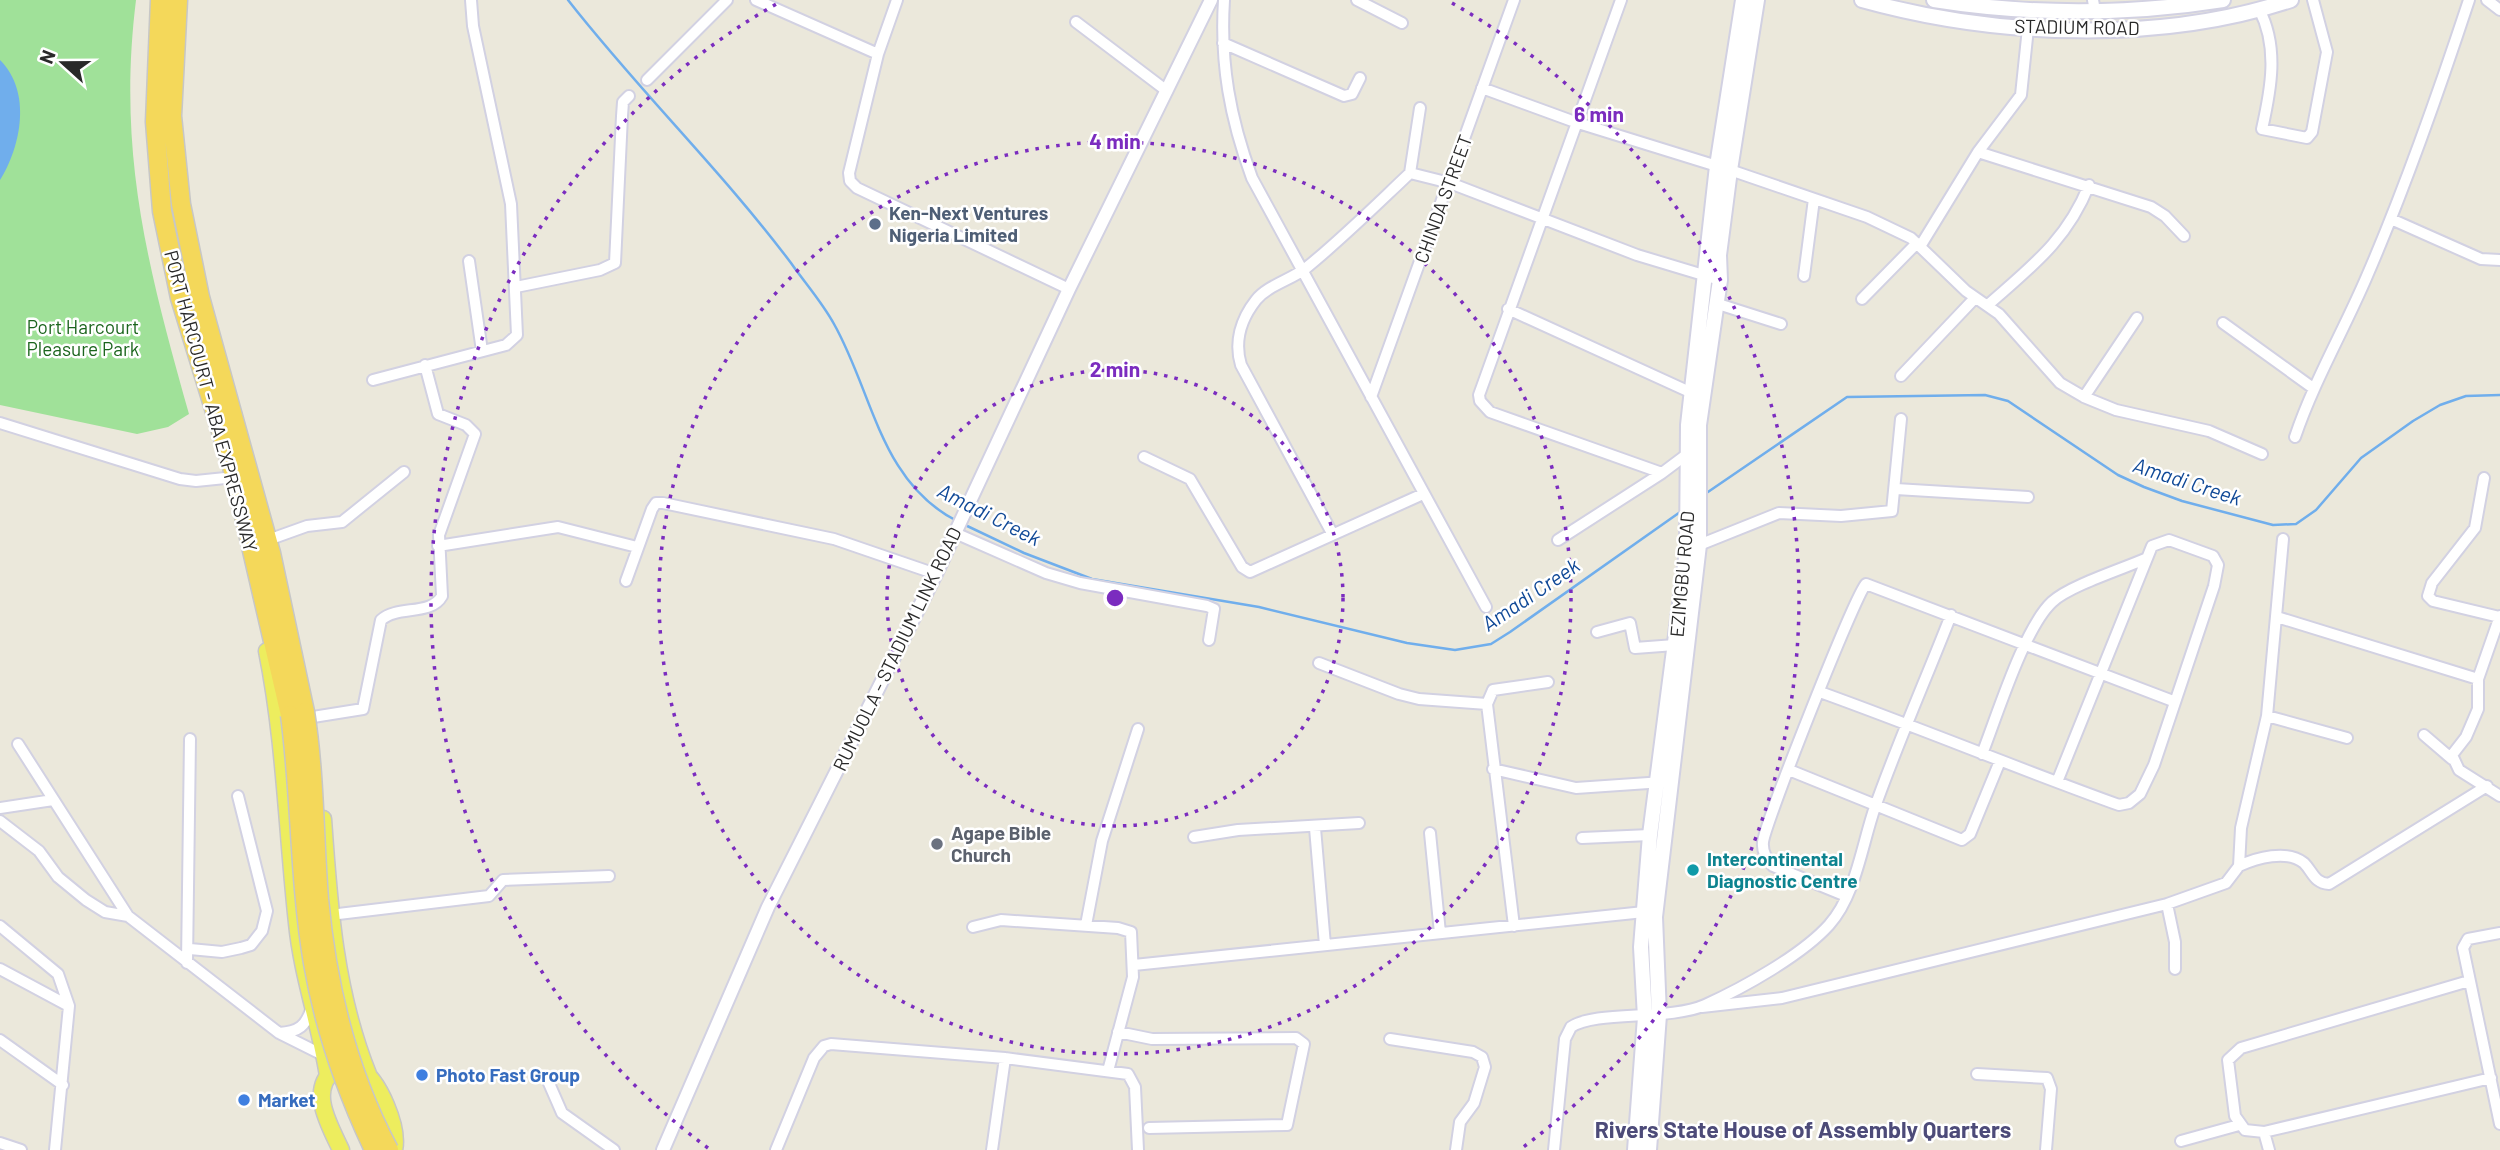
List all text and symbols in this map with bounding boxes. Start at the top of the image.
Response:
street label: STADIUM ROAD [2014,14,2140,39]
north arrow [28,28,98,98]
text: N [34,47,60,67]
text: 6 min [1574,101,1624,126]
text: 4 min [1089,128,1141,153]
street label: CHINDA STREET [1409,131,1476,266]
place label: Ken-Next Ventures Nigeria Limited [889,201,1048,246]
marker: Ken-Next Ventures Nigeria Limited [867,216,883,232]
street label: PORT HARCOURT - ABA EXPRESSWAY [160,248,263,554]
park label: Port Harcourt Pleasure Park [27,315,139,360]
text: 2 min [1090,356,1140,381]
water label: Amadi Creek [2130,451,2245,510]
water label: Amadi Creek [934,477,1046,551]
street label: EZIMGBU ROAD [1665,510,1698,638]
street label: RUMUOLA - STADIUM LINK ROAD [827,523,966,775]
water label: Amadi Creek [1477,552,1584,636]
centre of rings [1103,586,1127,610]
place label: Agape Bible Church [951,821,1051,866]
marker: Agape Bible Church [929,836,945,852]
place label: Intercontinental Diagnostic Centre [1707,847,1858,892]
marker: Intercontinental Diagnostic Centre [1685,862,1701,878]
place label: Photo Fast Group [436,1063,580,1086]
marker: Photo Fast Group [414,1067,430,1083]
place label: Market [258,1088,316,1111]
marker: Market [236,1092,252,1108]
district label: Rivers State House of Assembly Quarters [1595,1115,2011,1143]

